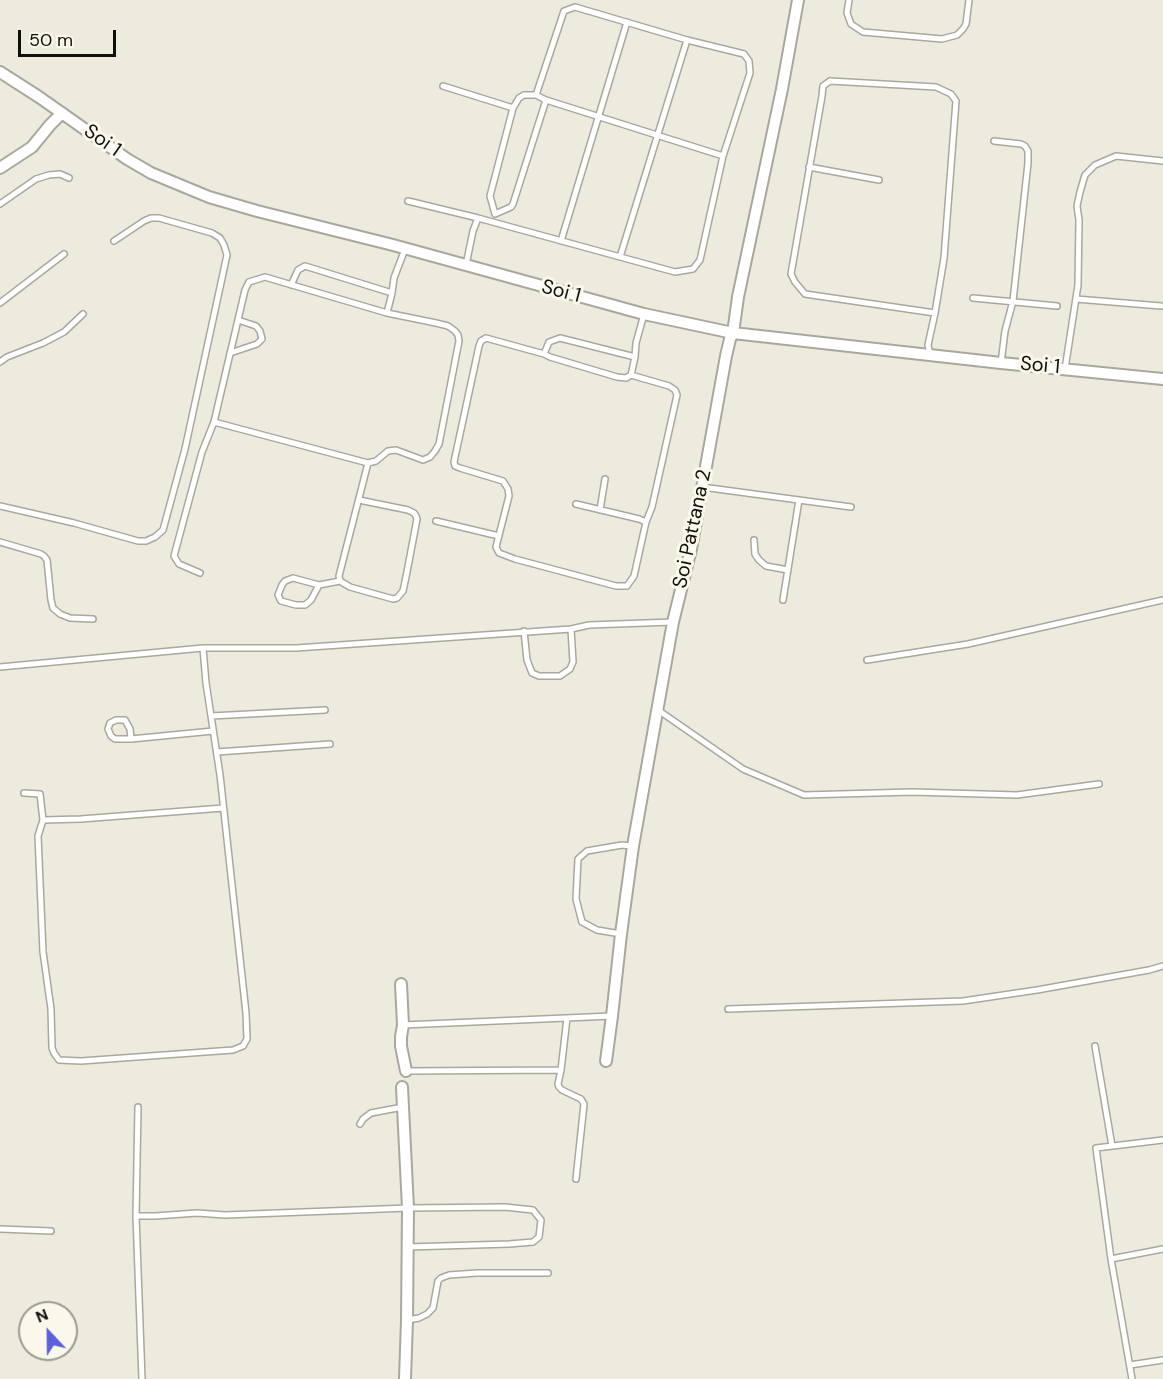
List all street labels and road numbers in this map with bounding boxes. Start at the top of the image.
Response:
street label: Soi 1 [79,120,125,162]
street label: Soi 1 [539,275,583,309]
street label: Soi 1 [1019,352,1061,380]
street label: Soi Pattana 2 [669,467,717,591]

